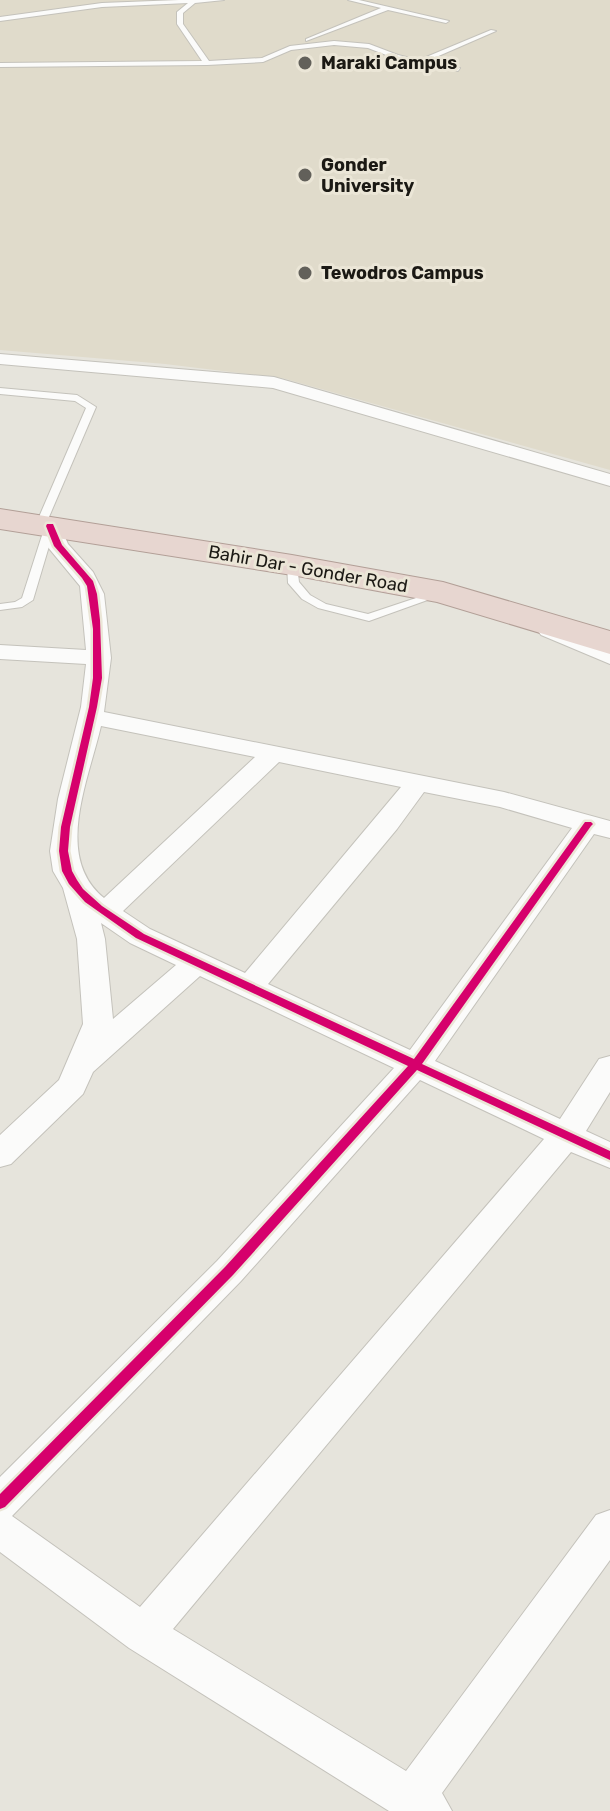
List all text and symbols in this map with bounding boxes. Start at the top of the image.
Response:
place label: Maraki Campus [321,52,457,74]
marker: Maraki Campus [296,54,314,72]
place label: Gonder University [321,154,414,197]
marker: Gonder University [296,166,314,184]
place label: Tewodros Campus [321,262,484,284]
marker: Tewodros Campus [296,264,314,282]
street label: Bahir Dar - Gonder Road [207,541,409,597]

